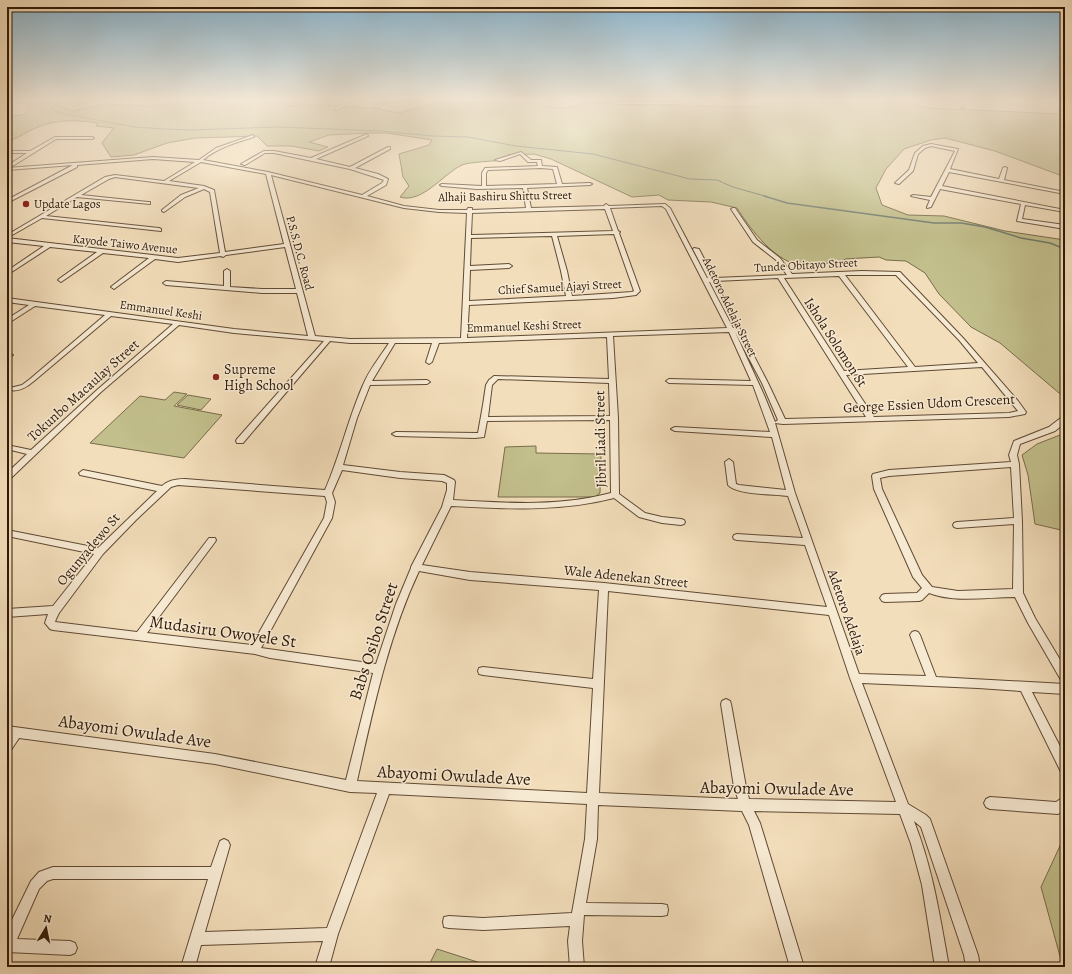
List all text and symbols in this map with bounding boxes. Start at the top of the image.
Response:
street label: Alhaji Bashiru Shittu Street [437,187,572,205]
place label: Update Lagos [34,196,101,212]
marker: Update Lagos [21,199,31,209]
street label: P.S.S.D.C. Road [282,214,318,293]
street label: Kayode Taiwo Avenue [72,231,178,257]
street label: Adetoro Adelaja Street [698,254,761,360]
street label: Tunde Obitayo Street [754,254,858,276]
street label: Chief Samuel Ajayi Street [498,276,622,298]
street label: Ishola Solomon St [800,294,872,391]
street label: Emmanuel Keshi [119,296,203,324]
street label: Emmanuel Keshi Street [466,316,582,336]
street label: Tokunbo Macaulay Street [23,335,144,446]
place label: Supreme High School [224,360,294,395]
marker: Supreme High School [211,372,221,382]
street label: George Essien Udom Crescent [843,389,1016,417]
street label: Jibril Liadi Street [590,390,611,488]
street label: Ogunyadewo St [52,509,125,590]
street label: Wale Adenekan Street [562,560,689,593]
street label: Adetoro Adelaja [823,566,870,658]
street label: Babs Osibo Street [344,579,403,703]
street label: Mudasiru Owoyele St [148,610,298,653]
street label: Abayomi Owulade Ave [56,709,213,754]
street label: Abayomi Owulade Ave [376,760,531,791]
street label: Abayomi Owulade Ave [699,776,854,801]
north arrow [26,908,66,948]
text: N [42,911,53,927]

